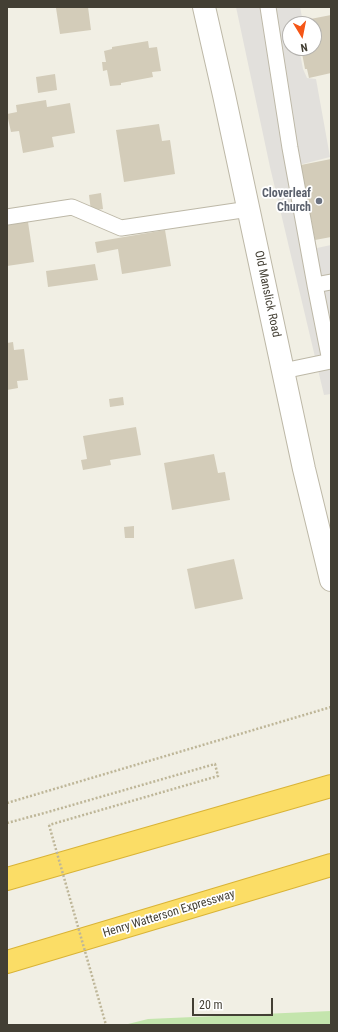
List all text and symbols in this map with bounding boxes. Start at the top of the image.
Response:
north arrow [282,16,322,56]
text: N [300,40,308,54]
place label: Cloverleaf Church [262,187,311,215]
marker: Cloverleaf Church [314,196,324,206]
street label: Old Manslick Road [251,249,283,339]
street label: Henry Watterson Expressway [101,887,237,941]
scale bar [194,990,275,1016]
text: 20 m [199,998,223,1012]

